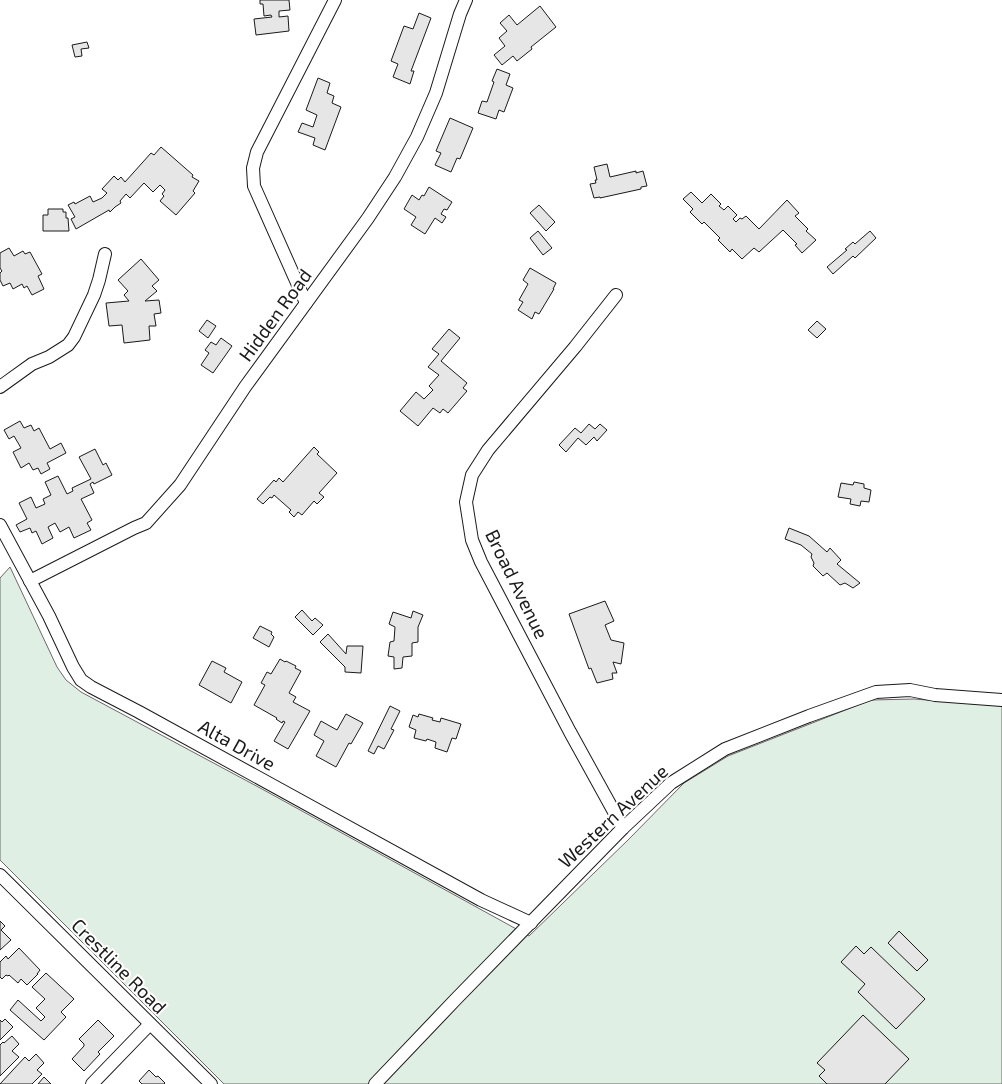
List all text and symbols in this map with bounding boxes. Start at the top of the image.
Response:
street label: Hidden Road [233,264,316,365]
street label: Broad Avenue [481,525,554,642]
street label: Alta Drive [195,714,280,775]
street label: Western Avenue [553,759,672,872]
street label: Crestline Road [67,913,172,1018]

